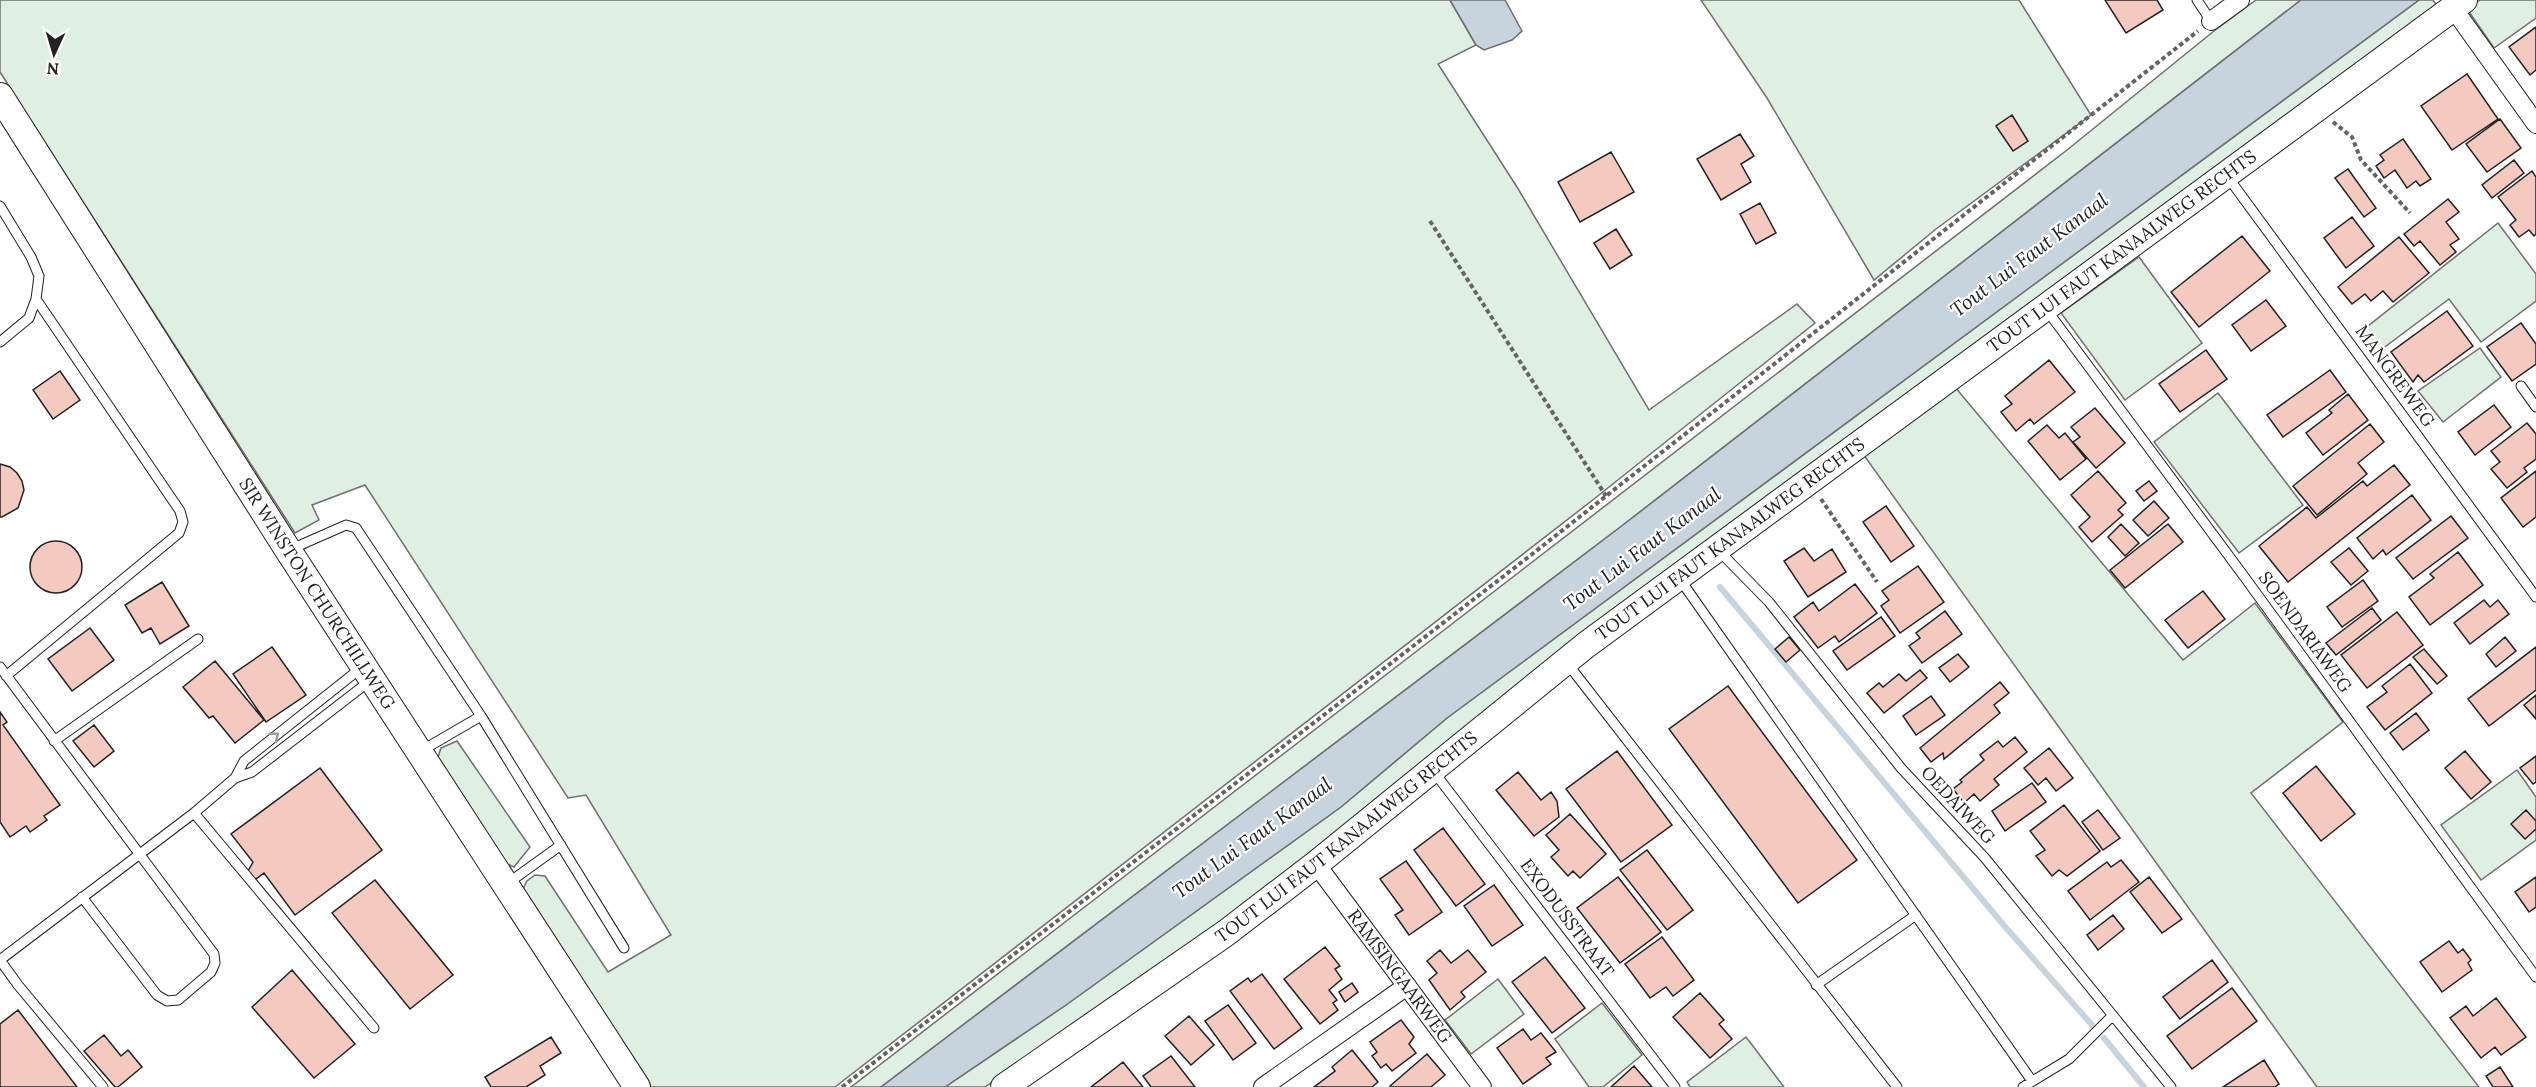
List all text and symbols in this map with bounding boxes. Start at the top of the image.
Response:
north arrow [24,24,84,84]
text: N [46,59,60,79]
street label: TOUT LUI FAUT KANAALWEG RECHTS [1982,145,2261,358]
water label: Tout Lui Faut Kanaal [1945,187,2113,322]
street label: MANGREWEG [2351,320,2440,431]
street label: TOUT LUI FAUT KANAALWEG RECHTS [1591,432,1869,645]
street label: SIR WINSTON CHURCHILLWEG [234,473,401,714]
water label: Tout Lui Faut Kanaal [1558,481,1726,616]
street label: SOENDARIAWEG [2254,567,2357,697]
street label: TOUT LUI FAUT KANAALWEG RECHTS [1211,726,1482,948]
one-way arrow [268,732,279,743]
street label: OEDAIWEG [1916,761,2001,849]
water label: Tout Lui Faut Kanaal [1167,771,1337,904]
street label: EXODUSSTRAAT [1515,854,1620,982]
street label: RAMSINGAARWEG [1343,905,1457,1048]

